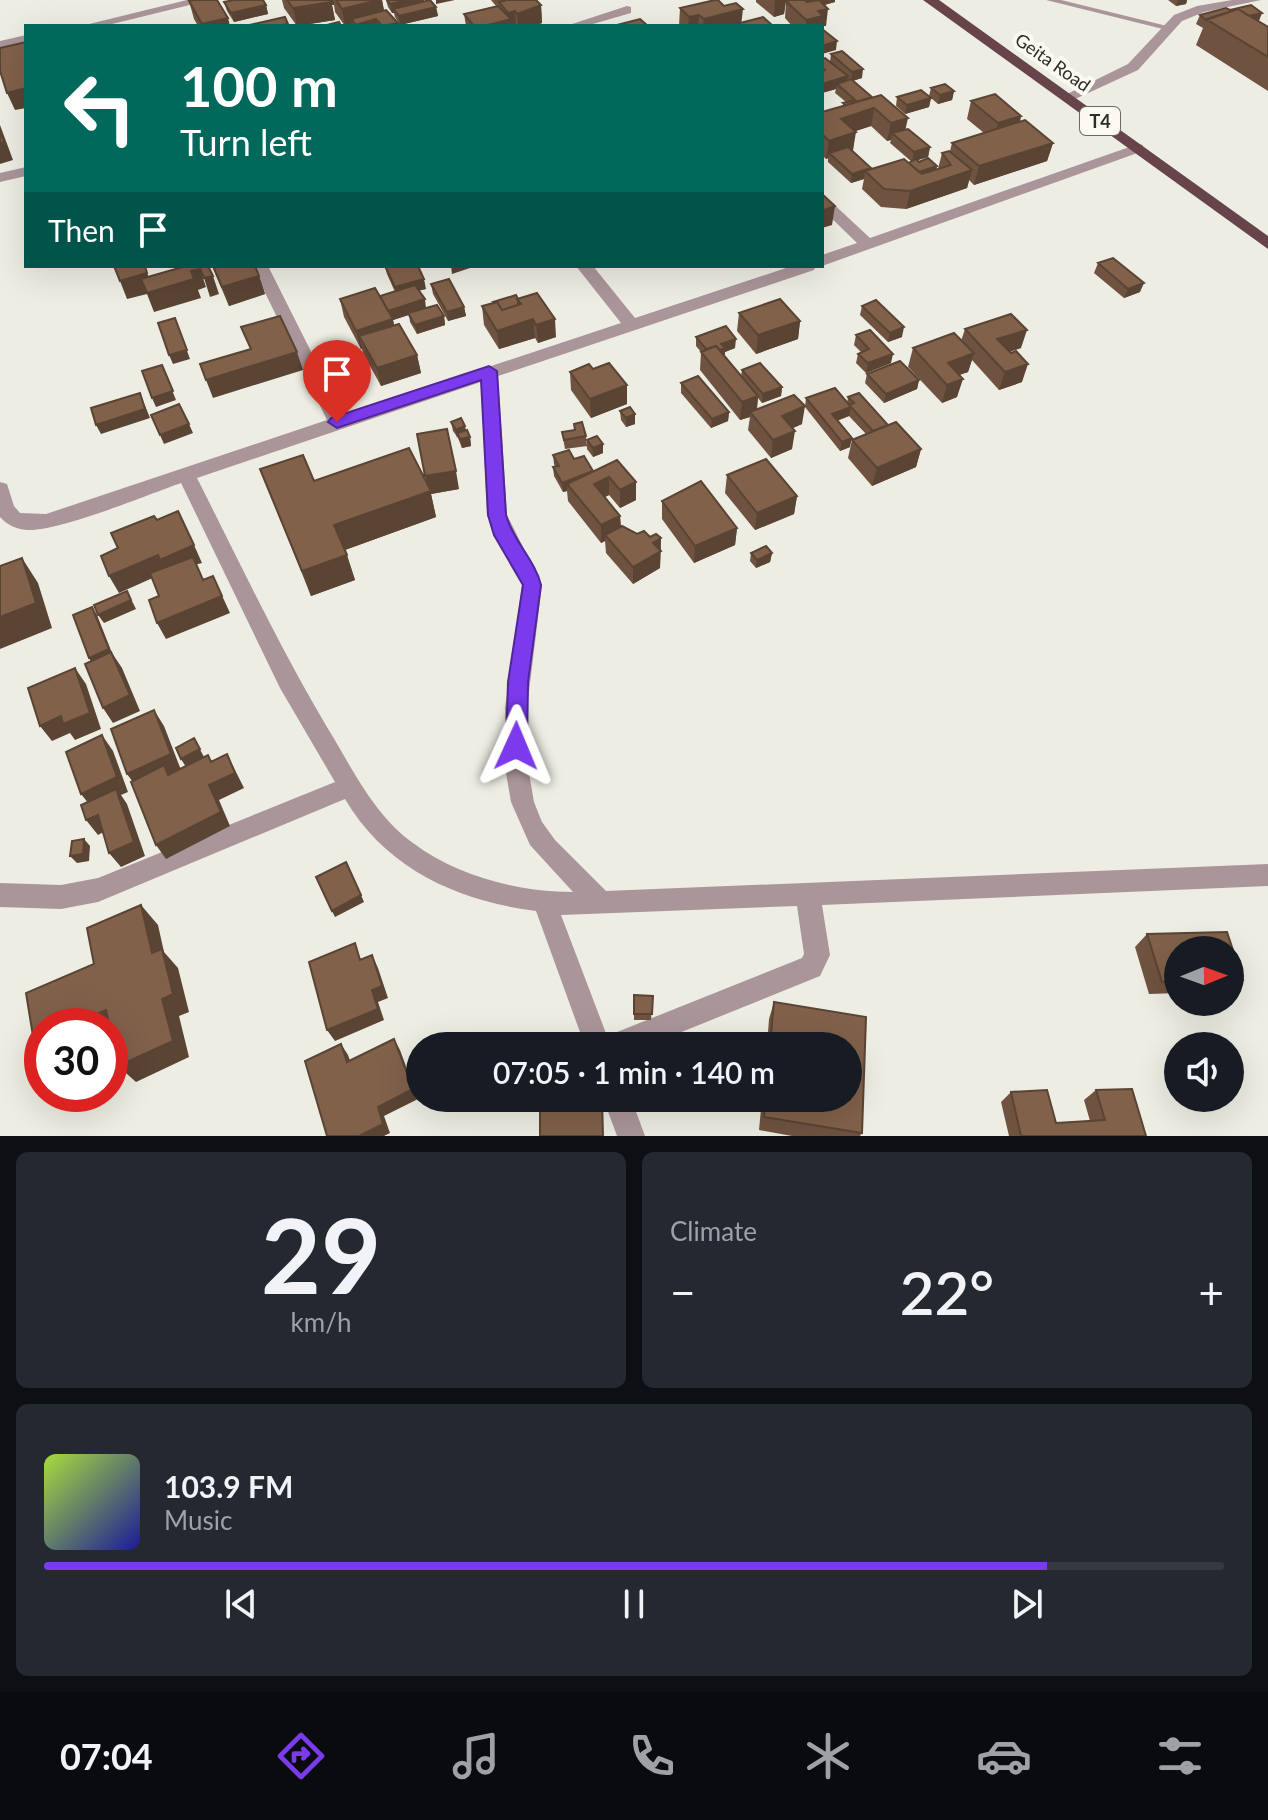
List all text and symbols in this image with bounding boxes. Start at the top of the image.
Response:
street label: Geita Road [1011,28,1095,96]
text: 100 m [180,52,338,119]
icon: left [48,56,152,160]
road number: T4 [1080,107,1120,135]
text: Turn left [180,120,312,164]
icon: arrive [131,208,175,252]
text: Then [48,212,115,248]
pin [303,340,371,422]
icon: arrive [315,352,359,396]
position arrow [474,704,558,788]
north arrow [1164,936,1244,1016]
map controls [1164,936,1244,1112]
speed limit sign: 30 [24,1008,128,1112]
button: sound [1164,1032,1244,1112]
text: 07:05 · 1 min · 140 m [493,1054,775,1090]
text: 29 [261,1191,381,1316]
text: Climate [670,1215,757,1247]
text: 22° [900,1256,994,1328]
text: − [670,1266,696,1318]
text: + [1198,1266,1224,1318]
text: km/h [291,1306,351,1338]
text: 103.9 FM [164,1468,293,1504]
text: Music [164,1504,232,1536]
icon: previous [219,1582,263,1626]
icon: pause [612,1582,656,1626]
icon: next [1005,1582,1049,1626]
icon: directions [273,1728,329,1784]
icon: music [448,1728,504,1784]
icon: phone [624,1728,680,1784]
icon: climate [800,1728,856,1784]
icon: car [976,1728,1032,1784]
icon: filters [1152,1728,1208,1784]
text: 07:04 [60,1734,153,1778]

